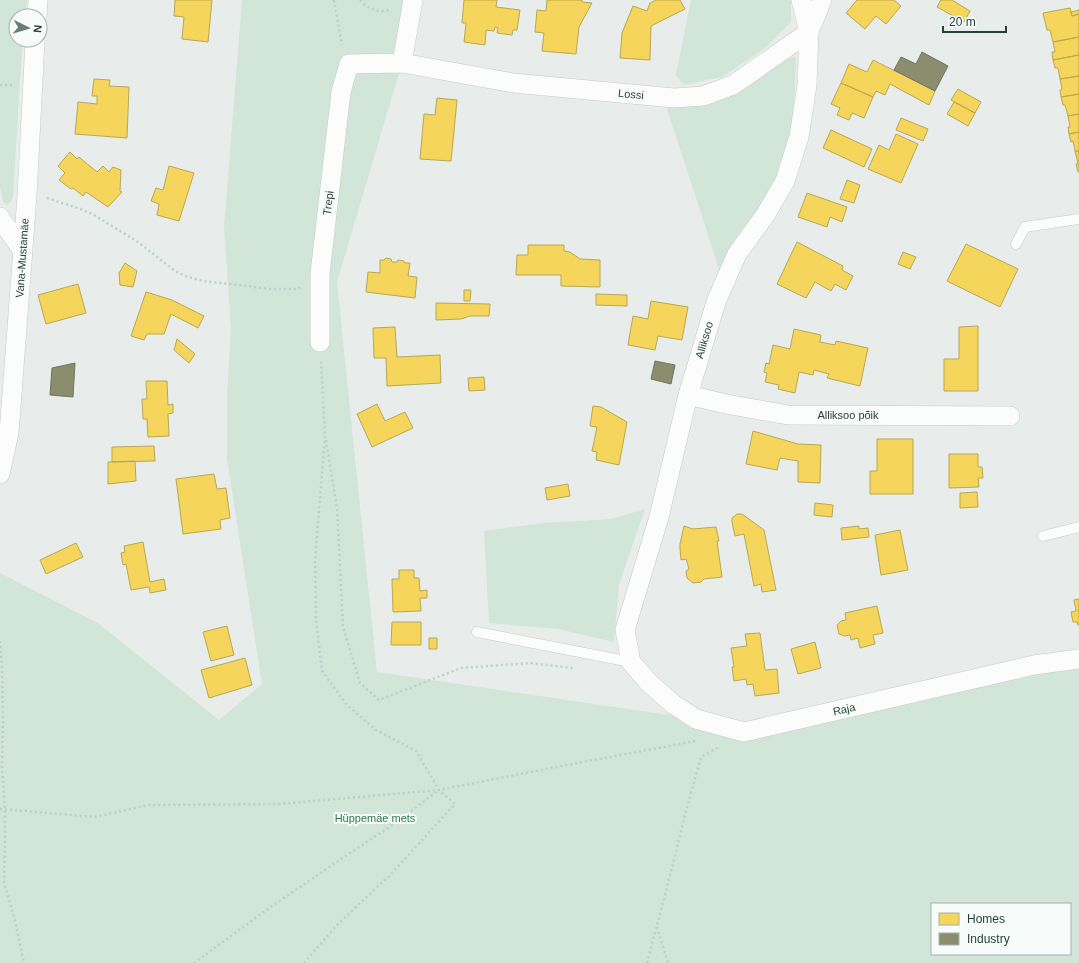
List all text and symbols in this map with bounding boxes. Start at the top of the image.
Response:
north arrow [8,8,48,48]
scale bar [943,8,1006,34]
text: 20 m [949,15,976,29]
text: N [32,24,44,33]
street label: Lossi [618,87,644,101]
street label: Trepi [321,190,335,216]
street label: Vana-Mustamäe [13,218,31,298]
street label: Alliksoo [693,320,715,360]
street label: Alliksoo põik [817,409,879,421]
street label: Raja [832,700,857,717]
park label: Hüppemäe mets [335,812,416,824]
legend [931,903,1071,955]
text: Homes [967,912,1005,926]
text: Industry [967,932,1010,946]

